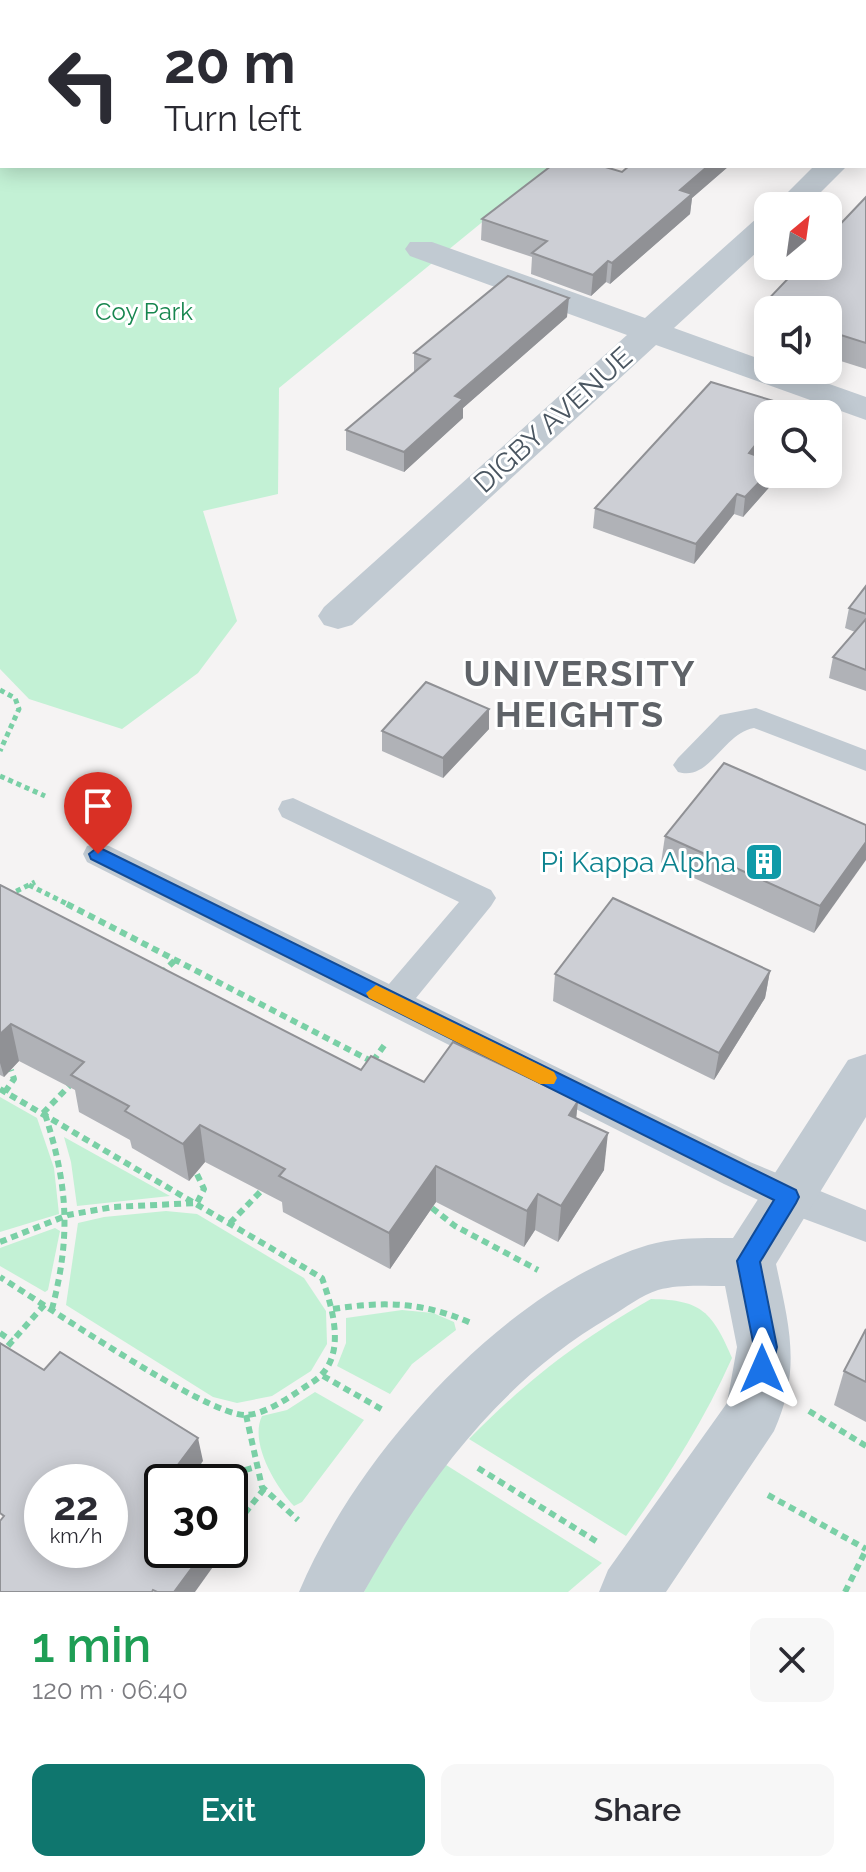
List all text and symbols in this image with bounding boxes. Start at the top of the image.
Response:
text: 20 m [164,30,296,96]
icon: left [32,32,136,136]
text: Turn left [164,97,302,139]
north arrow [754,192,842,280]
map controls [754,192,842,488]
button: sound [754,296,842,384]
park label: Coy Park [95,297,193,326]
street label: DIGBY AVENUE [467,340,639,500]
button: search [754,400,842,488]
district label: UNIVERSITY HEIGHTS [463,652,697,735]
pin [64,772,132,854]
icon: arrive [76,784,120,828]
building icon: Pi Kappa Alpha [743,841,785,883]
place label: Pi Kappa Alpha [541,846,736,879]
position arrow [720,1327,804,1411]
speed limit sign: 30 [144,1464,248,1568]
text: 22 [53,1482,99,1529]
text: km/h [50,1524,102,1548]
text: 1 min [32,1617,151,1673]
button: close [750,1618,834,1702]
text: 120 m · 06:40 [32,1675,188,1705]
button: Exit [32,1764,425,1856]
button: Share [441,1764,834,1856]

